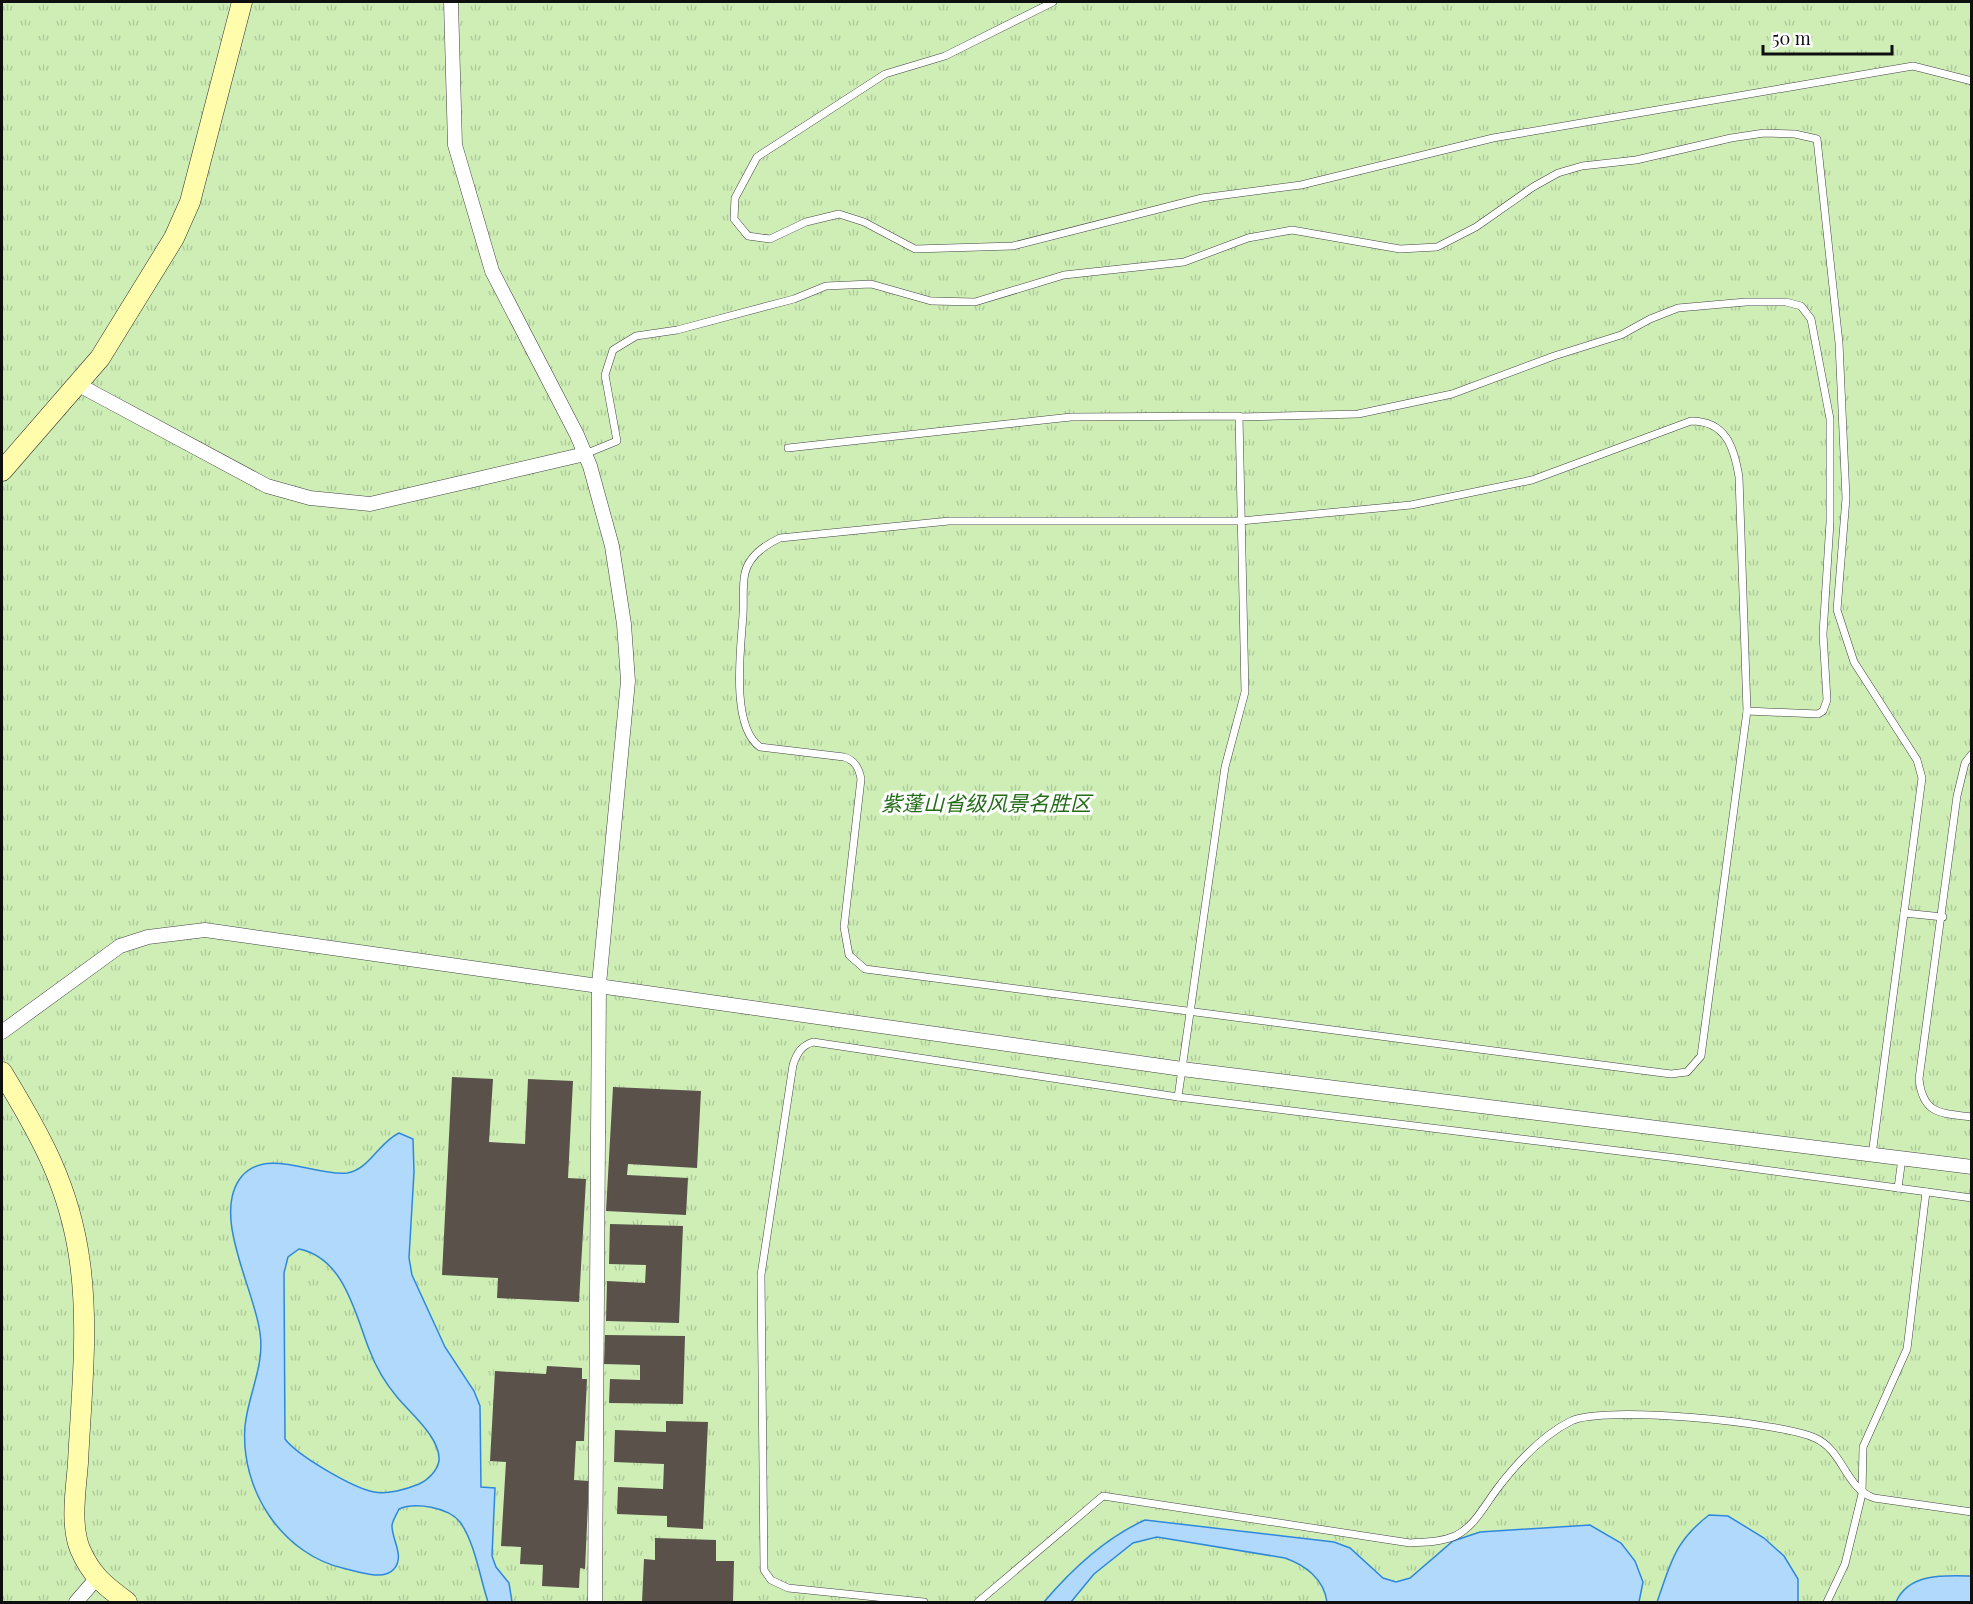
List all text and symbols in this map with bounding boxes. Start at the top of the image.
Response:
scale bar [1763,18,1892,56]
text: 50 m [1772,26,1811,50]
park label: 紫蓬山省级风景名胜区 [881,788,1094,816]

